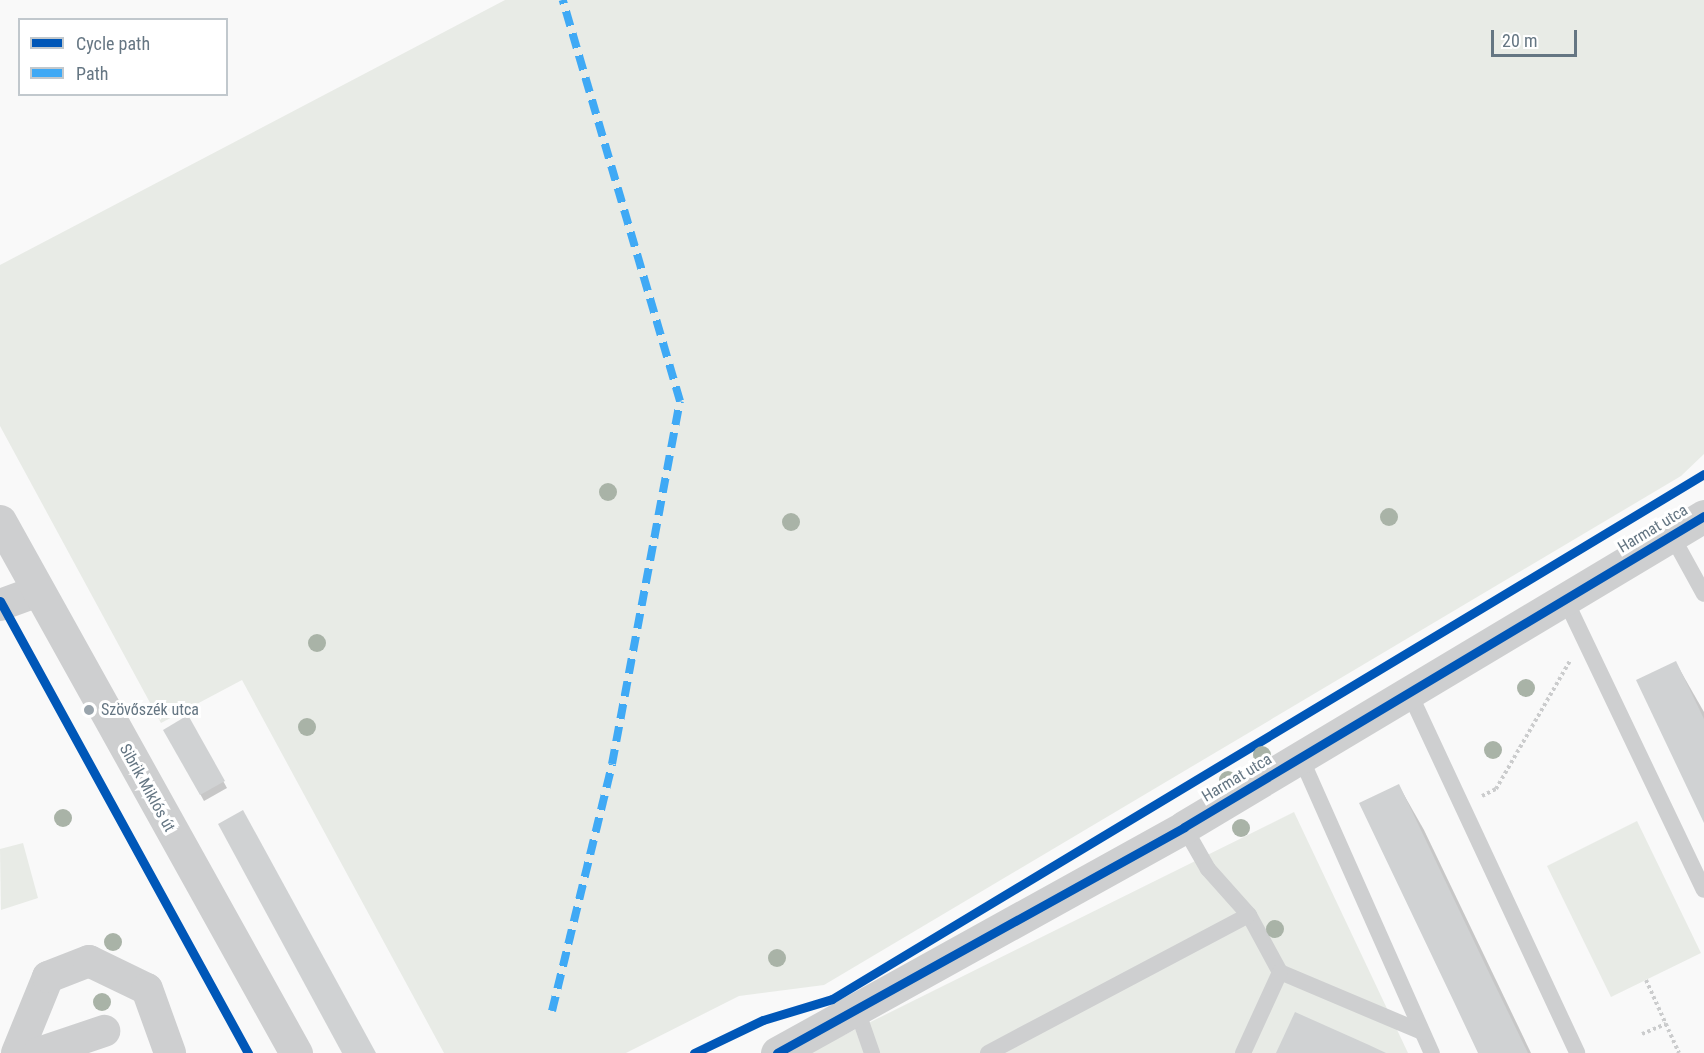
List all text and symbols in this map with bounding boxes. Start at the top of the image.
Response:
legend [18,18,228,96]
scale bar [1494,18,1580,56]
text: 20 m [1502,30,1537,51]
text: Cycle path [76,33,150,54]
text: Path [76,63,109,84]
street label: Harmat utca [1615,501,1691,557]
place label: Szövőszék utca [101,700,199,720]
marker: Szövőszék utca [82,703,96,717]
street label: Sibrik Miklós út [115,741,179,835]
street label: Harmat utca [1199,750,1275,806]

